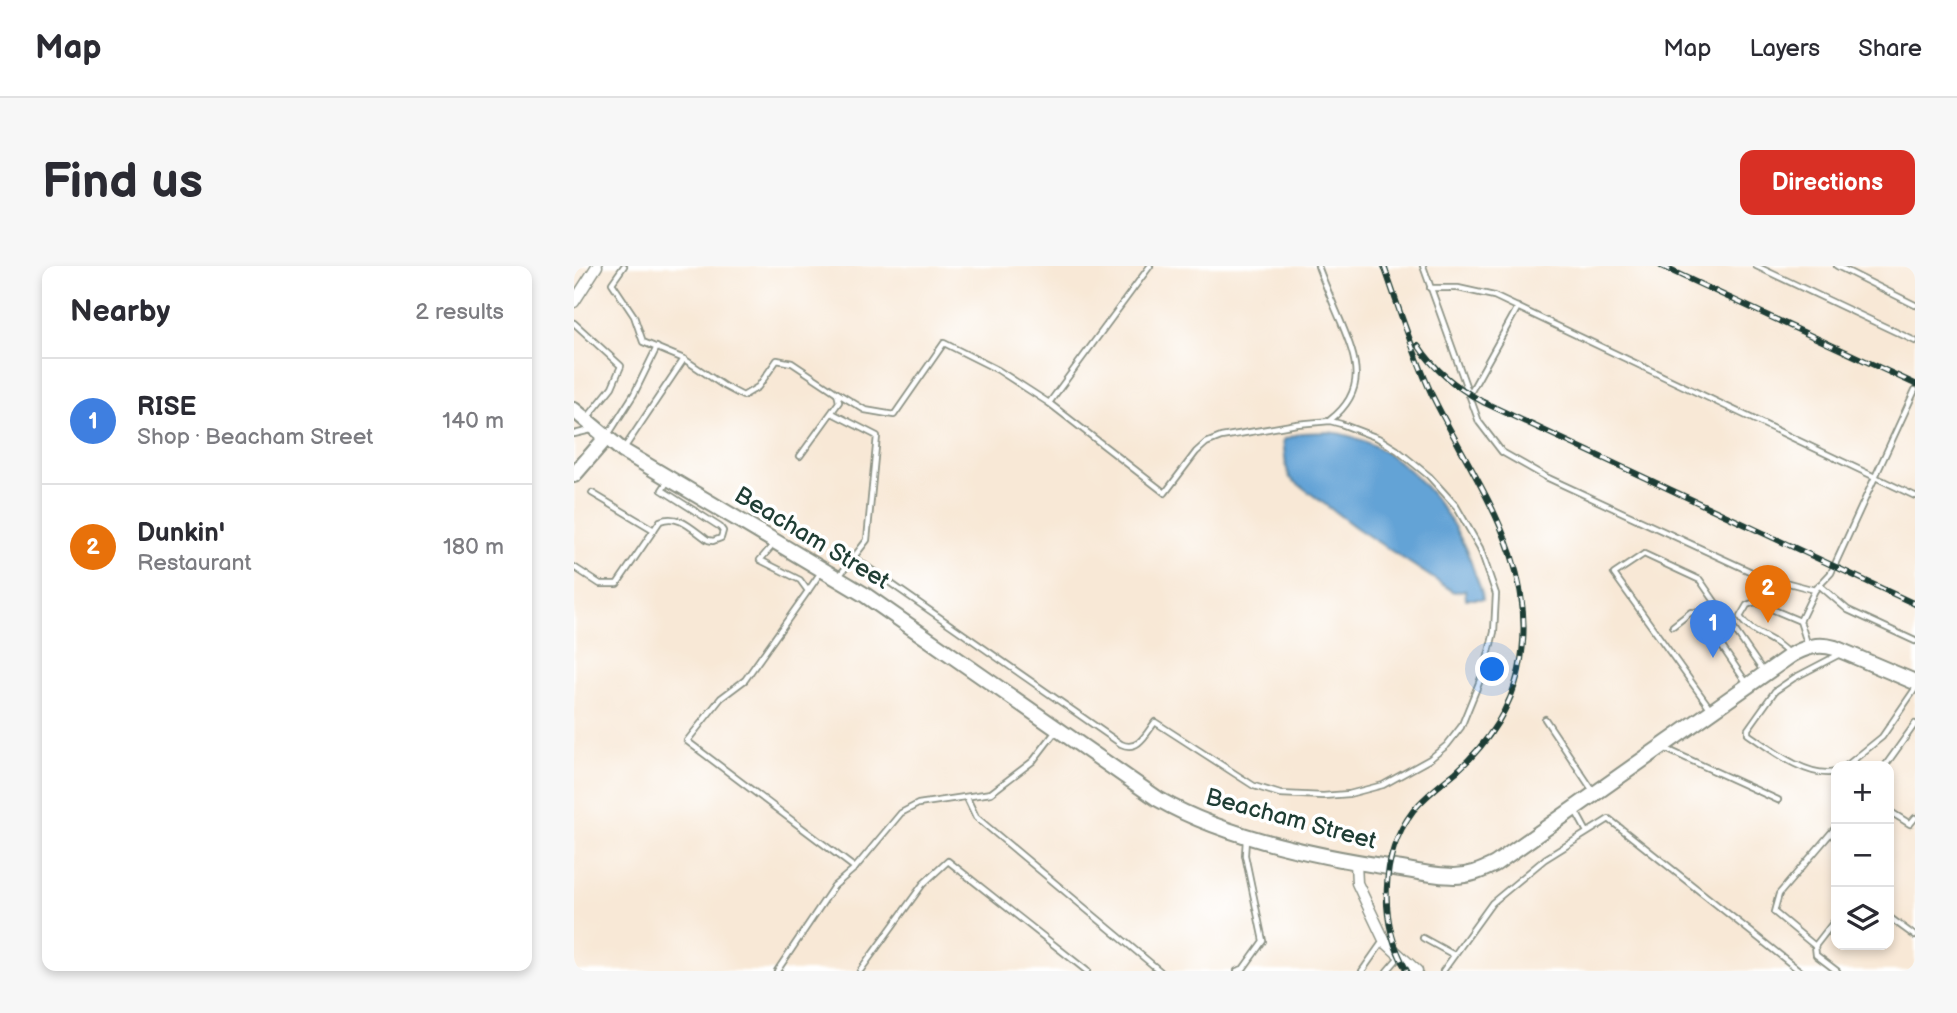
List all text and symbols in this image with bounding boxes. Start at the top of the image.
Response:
text: Map [35,28,101,68]
text: Map [1663,34,1711,63]
text: Layers [1749,34,1820,63]
text: Share [1858,34,1922,63]
button: Directions [1740,150,1915,215]
text: Find us [42,153,203,212]
text: Nearby [70,294,170,330]
text: 2 results [415,298,504,326]
text: RISE [137,392,196,423]
text: 1 [88,407,98,435]
text: 140 m [442,407,504,435]
text: Shop · Beacham Street [137,423,373,451]
street label: Beacham Street [729,480,895,596]
text: Dunkin' [137,518,225,549]
text: 2 [86,533,100,561]
text: 180 m [443,533,504,561]
text: Restaurant [137,549,251,577]
pin: 2 [1745,565,1791,623]
pin: 1 [1690,600,1736,658]
your location [1475,652,1509,686]
map controls [1831,761,1894,950]
button: + [1831,761,1894,824]
street label: Beacham Street [1202,782,1380,856]
button: − [1831,824,1894,887]
button: layers [1831,887,1894,950]

